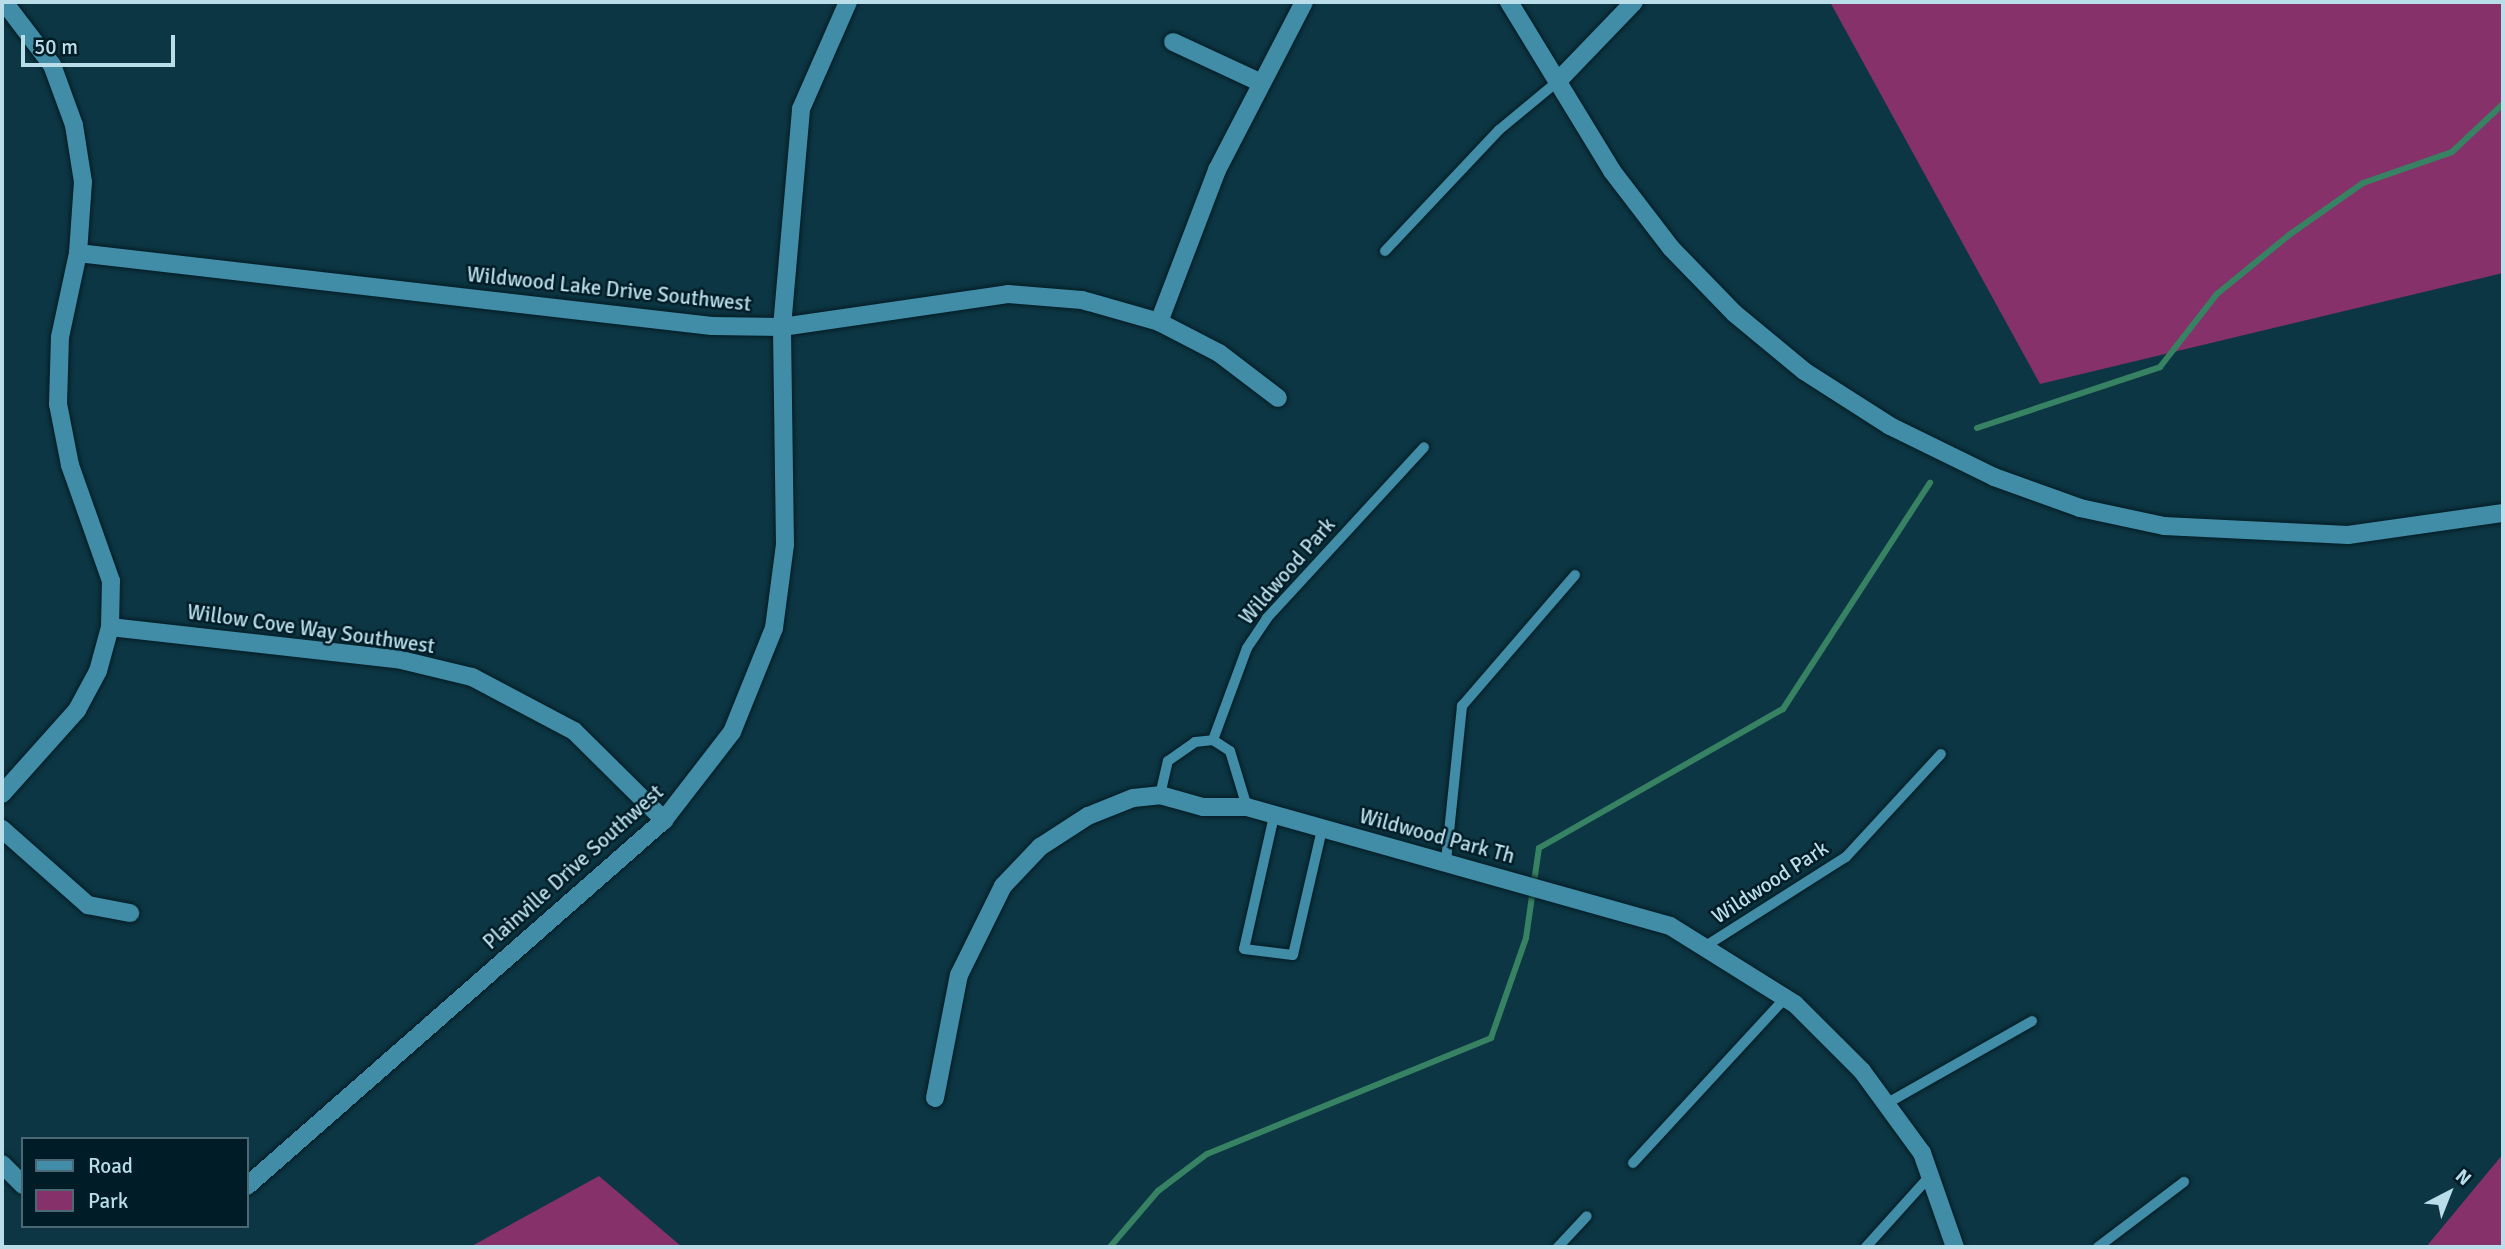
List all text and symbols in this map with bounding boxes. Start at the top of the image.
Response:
scale bar [24,21,178,65]
text: 50 m [34,34,78,60]
street label: Wildwood Lake Drive Southwest [466,262,752,316]
street label: Wildwood Park [1234,512,1340,630]
street label: Willow Cove Way Southwest [185,599,437,659]
street label: Plainville Drive Southwest [478,779,668,955]
street label: Wildwood Park Th [1356,803,1518,869]
street label: Wildwood Park [1707,835,1833,929]
legend [21,1137,248,1228]
text: Road [88,1153,133,1179]
north arrow [2414,1158,2484,1228]
text: N [2450,1164,2476,1191]
text: Park [88,1188,128,1214]

